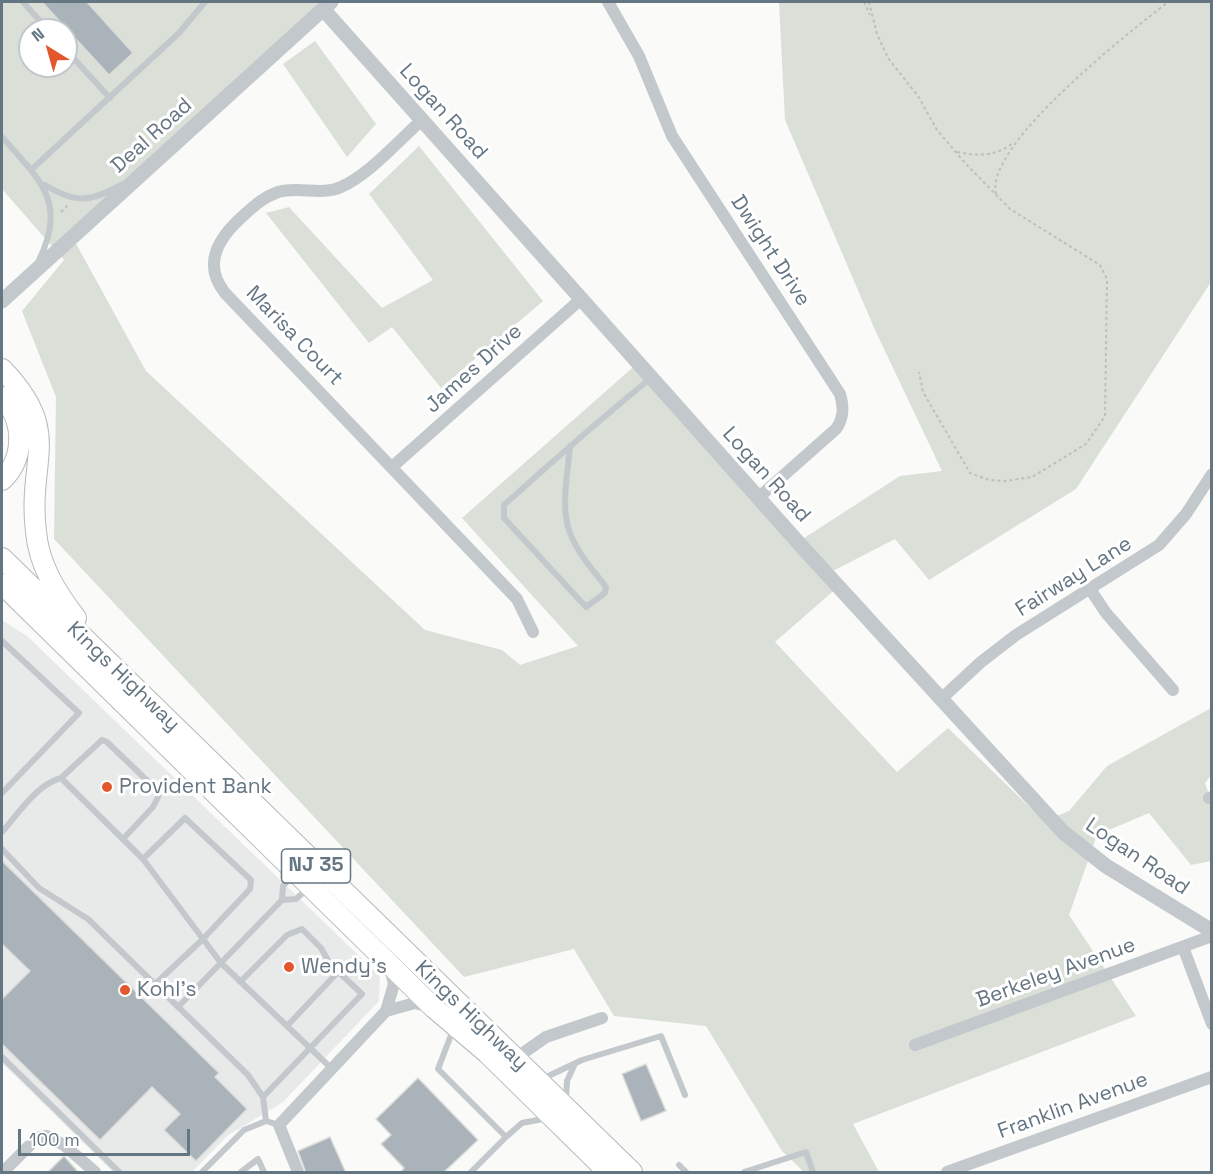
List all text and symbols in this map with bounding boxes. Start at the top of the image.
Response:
north arrow [18,18,78,78]
text: N [27,23,49,46]
street label: Logan Road [394,59,492,165]
street label: Deal Road [106,93,198,179]
street label: Dwight Drive [725,191,815,311]
street label: Marisa Court [240,281,348,391]
street label: James Drive [421,319,527,419]
street label: Logan Road [717,422,815,528]
street label: Fairway Lane [1011,531,1137,623]
street label: Kings Highway [61,617,185,737]
place label: Provident Bank [119,774,272,800]
marker: Provident Bank [100,780,114,794]
street label: Logan Road [1080,813,1194,901]
road number: NJ 35 [282,849,350,883]
street label: Berkeley Avenue [973,933,1139,1013]
place label: Wendy's [301,954,387,980]
street label: Kings Highway [409,956,533,1076]
marker: Wendy's [282,960,296,974]
place label: Kohl's [137,977,197,1003]
marker: Kohl's [118,983,132,997]
street label: Franklin Avenue [995,1067,1151,1145]
scale bar [21,1117,194,1155]
text: 100 m [29,1128,80,1151]

